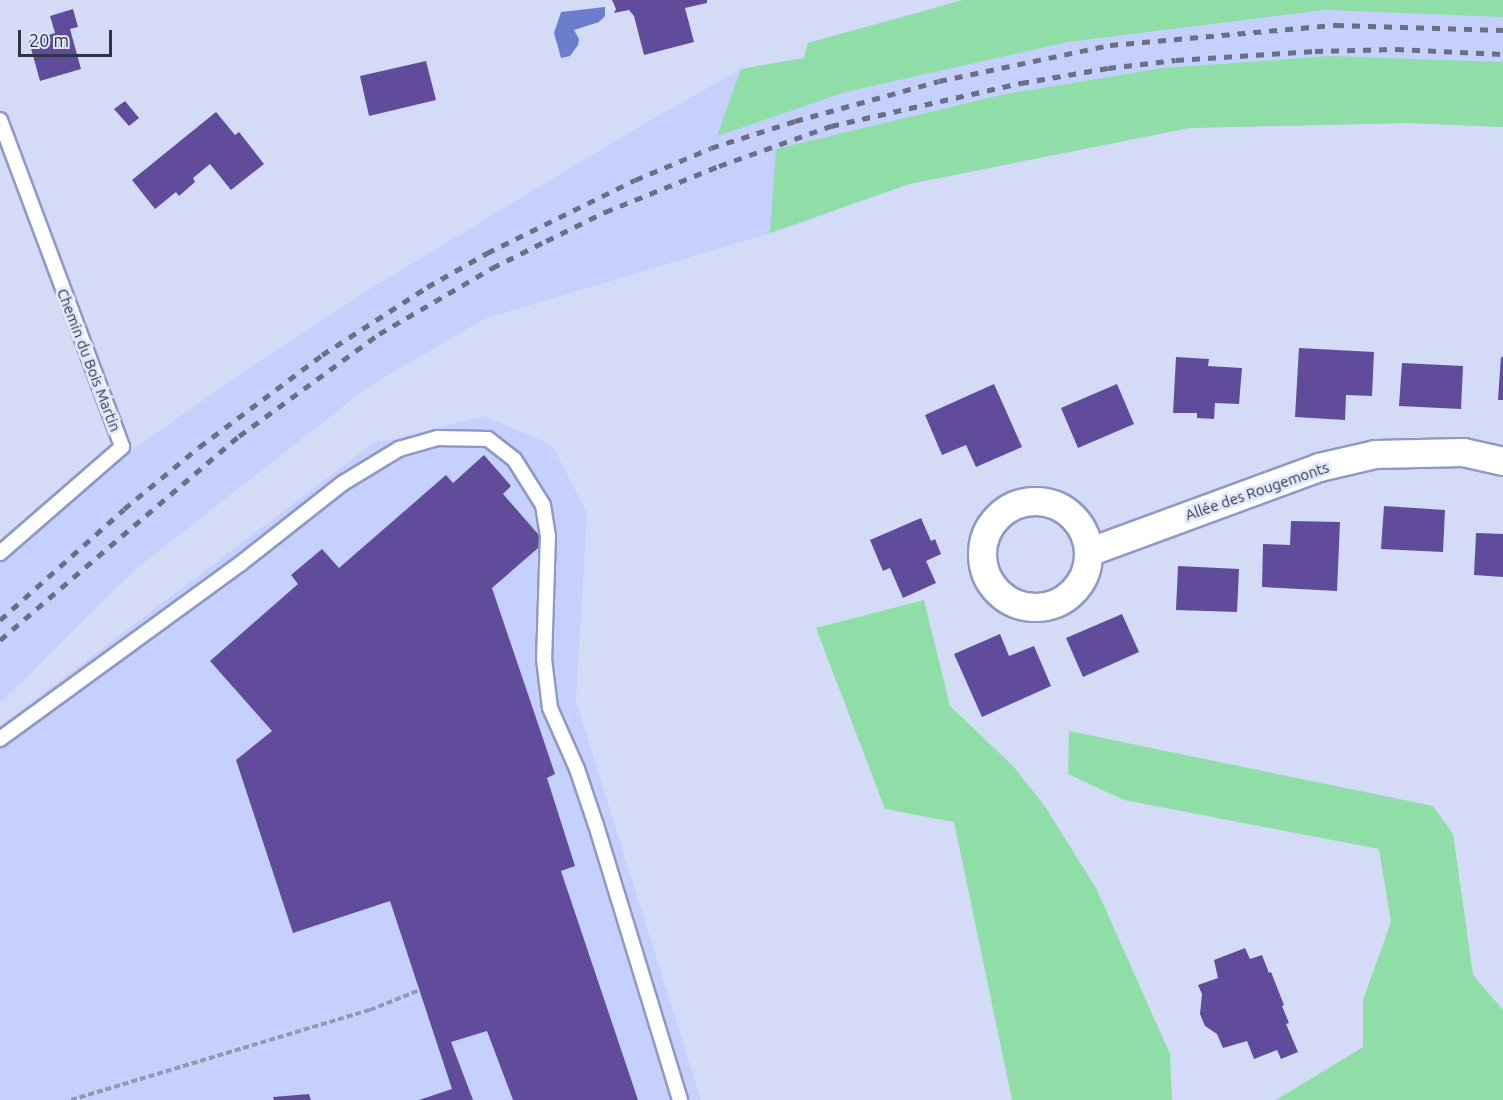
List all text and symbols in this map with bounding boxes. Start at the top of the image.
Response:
scale bar [21,18,116,56]
text: 20 m [29,30,69,50]
street label: Chemin du Bois Martin [53,286,125,434]
street label: Allée des Rougemonts [1183,458,1331,524]

